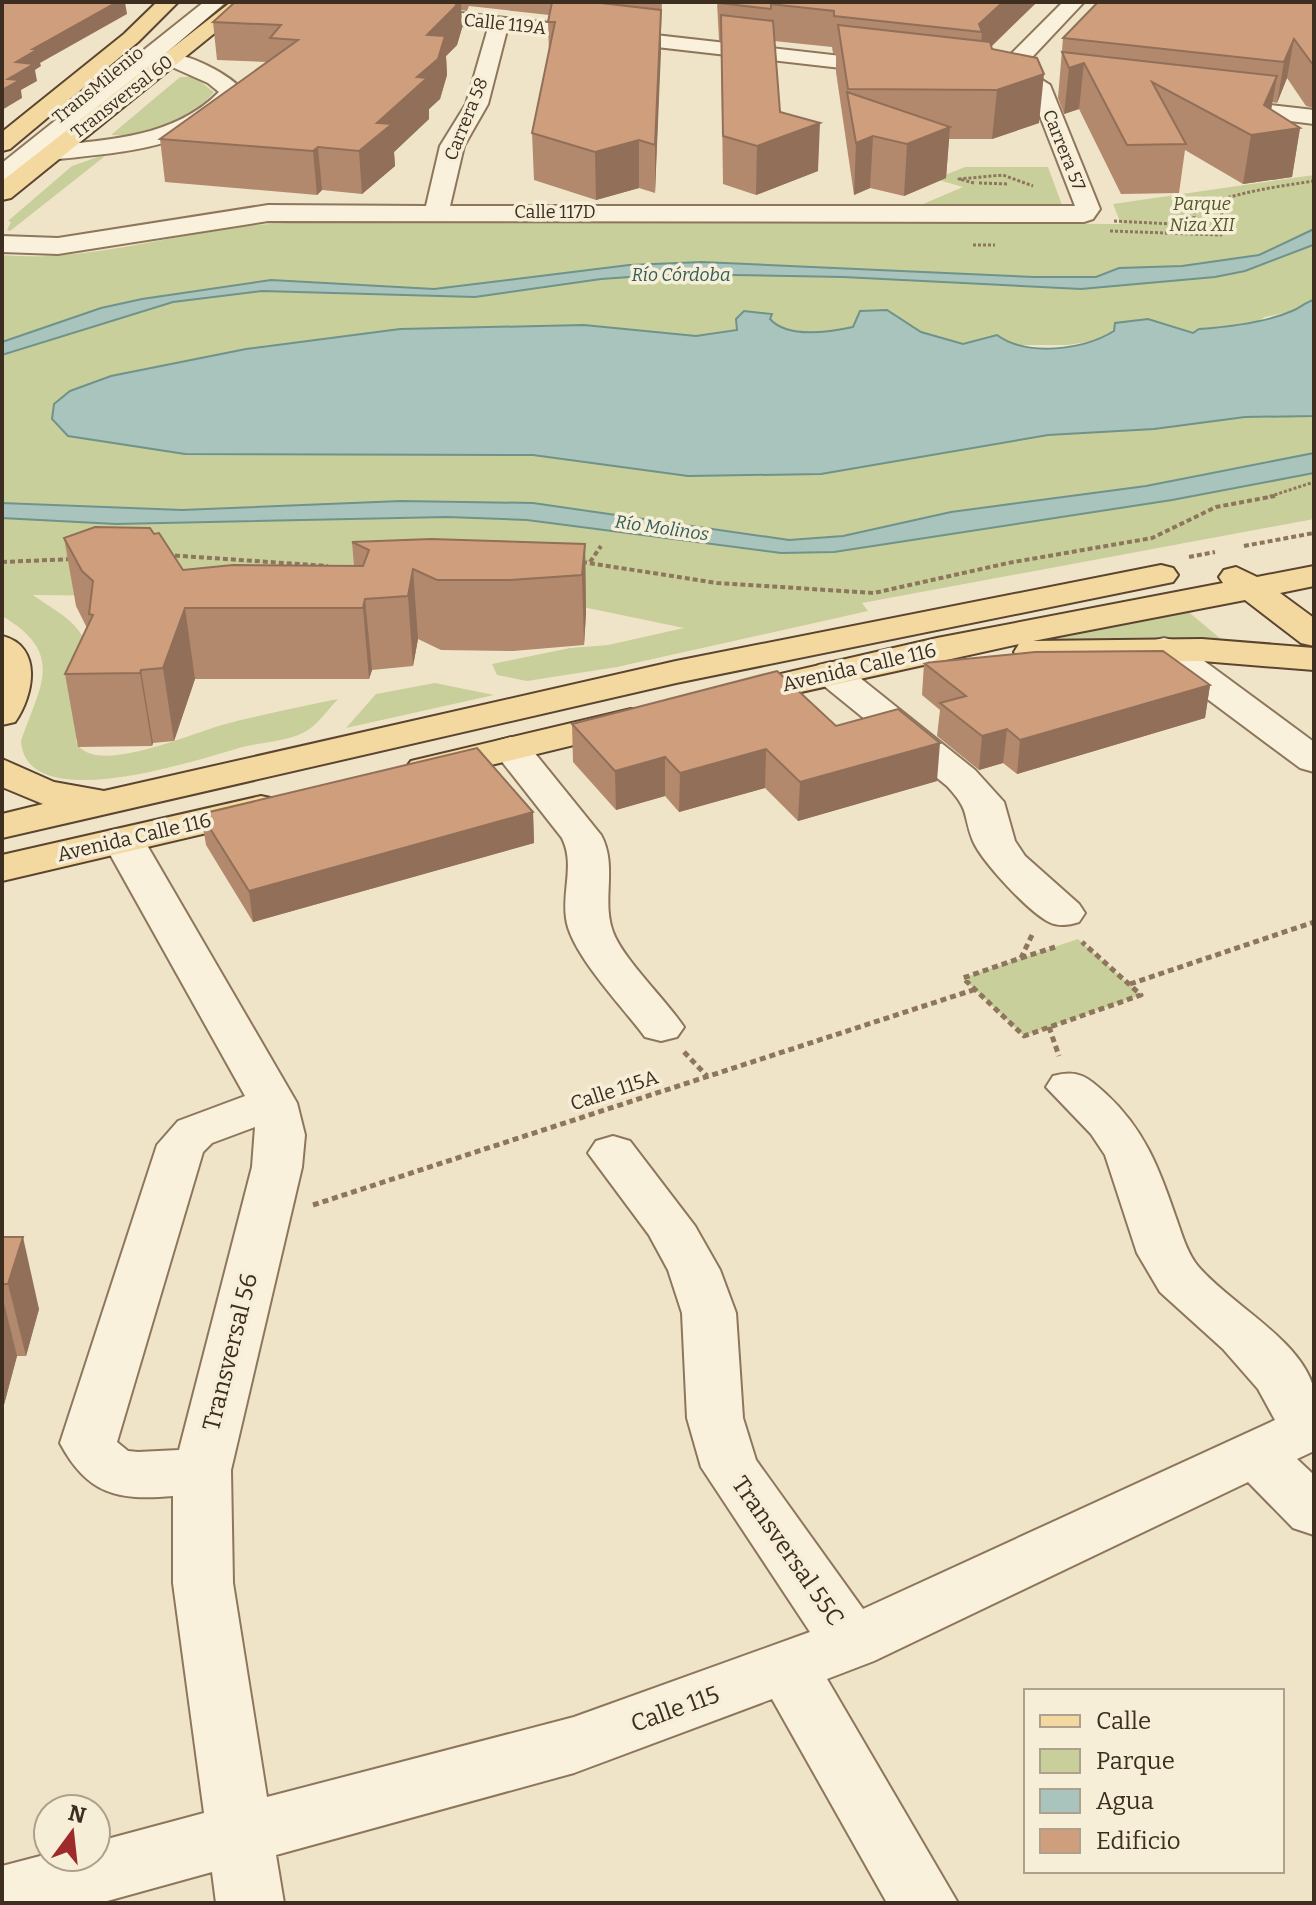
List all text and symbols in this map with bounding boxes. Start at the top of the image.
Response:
street label: Calle 119A [463,9,548,39]
street label: TransMilenio [48,42,148,128]
street label: Transversal 60 [67,50,177,144]
street label: Carrera 58 [439,74,493,164]
street label: Carrera 57 [1038,106,1090,194]
park label: Parque Niza XII [1169,193,1235,236]
street label: Calle 117D [514,201,596,223]
water label: Río Córdoba [632,264,730,286]
water label: Río Molinos [614,511,711,546]
street label: Avenida Calle 116 [780,638,938,696]
street label: Avenida Calle 116 [55,808,213,866]
street label: Calle 115A [567,1064,662,1115]
street label: Transversal 56 [197,1270,263,1434]
street label: Transversal 55C [726,1471,850,1631]
street label: Calle 115 [627,1680,723,1738]
legend [1024,1689,1284,1873]
text: Calle [1096,1707,1151,1735]
text: Parque [1096,1747,1175,1775]
text: Agua [1096,1787,1154,1815]
north arrow [32,1793,112,1873]
text: N [65,1799,89,1829]
text: Edificio [1096,1827,1181,1855]

